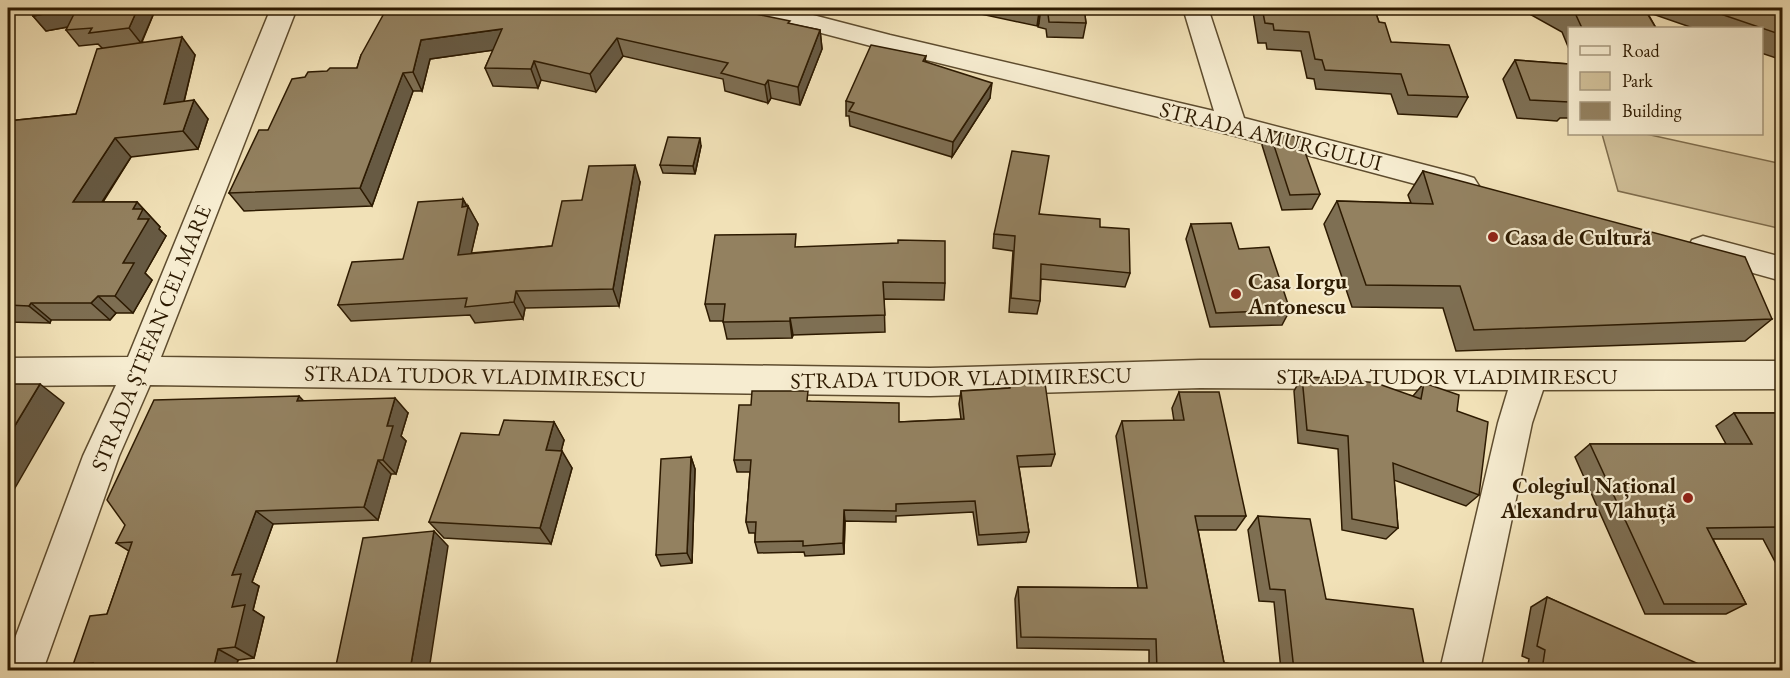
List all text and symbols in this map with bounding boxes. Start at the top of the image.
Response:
legend [1568,27,1763,135]
text: Road [1622,39,1661,62]
text: Park [1622,69,1653,92]
street label: STRADA AMURGULUI [1157,94,1386,178]
text: Building [1622,99,1682,122]
street label: STRADA ȘTEFAN CEL MARE [84,201,218,475]
place label: Casa de Cultură [1505,223,1652,252]
marker: Casa de Cultură [1486,230,1500,244]
place label: Casa Iorgu Antonescu [1247,267,1347,321]
marker: Casa Iorgu Antonescu [1229,287,1243,301]
street label: STRADA TUDOR VLADIMIRESCU [304,359,647,393]
street label: STRADA TUDOR VLADIMIRESCU [790,361,1133,395]
street label: STRADA TUDOR VLADIMIRESCU [1276,362,1618,391]
place label: Colegiul Național Alexandru Vlahuță [1500,471,1676,525]
marker: Colegiul Național Alexandru Vlahuță [1681,491,1695,505]

